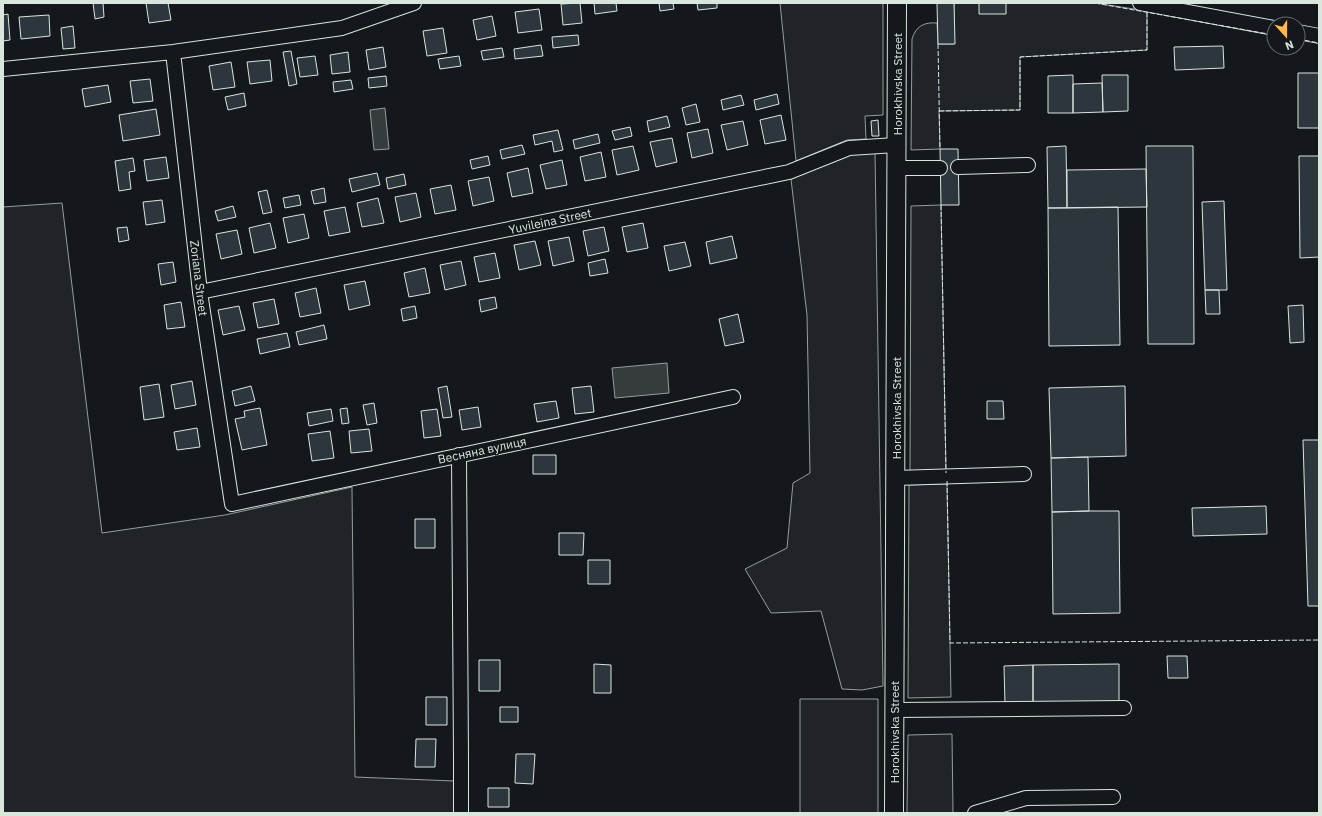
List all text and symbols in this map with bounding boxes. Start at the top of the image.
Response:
north arrow [1266,16,1306,56]
street label: Horokhivska Street [890,33,905,135]
text: N [1283,37,1296,53]
street label: Yuvileina Street [507,205,593,237]
street label: Zoriana Street [187,239,211,317]
street label: Horokhivska Street [889,357,904,459]
street label: Весняна вулиця [436,433,528,467]
street label: Horokhivska Street [887,681,902,783]

